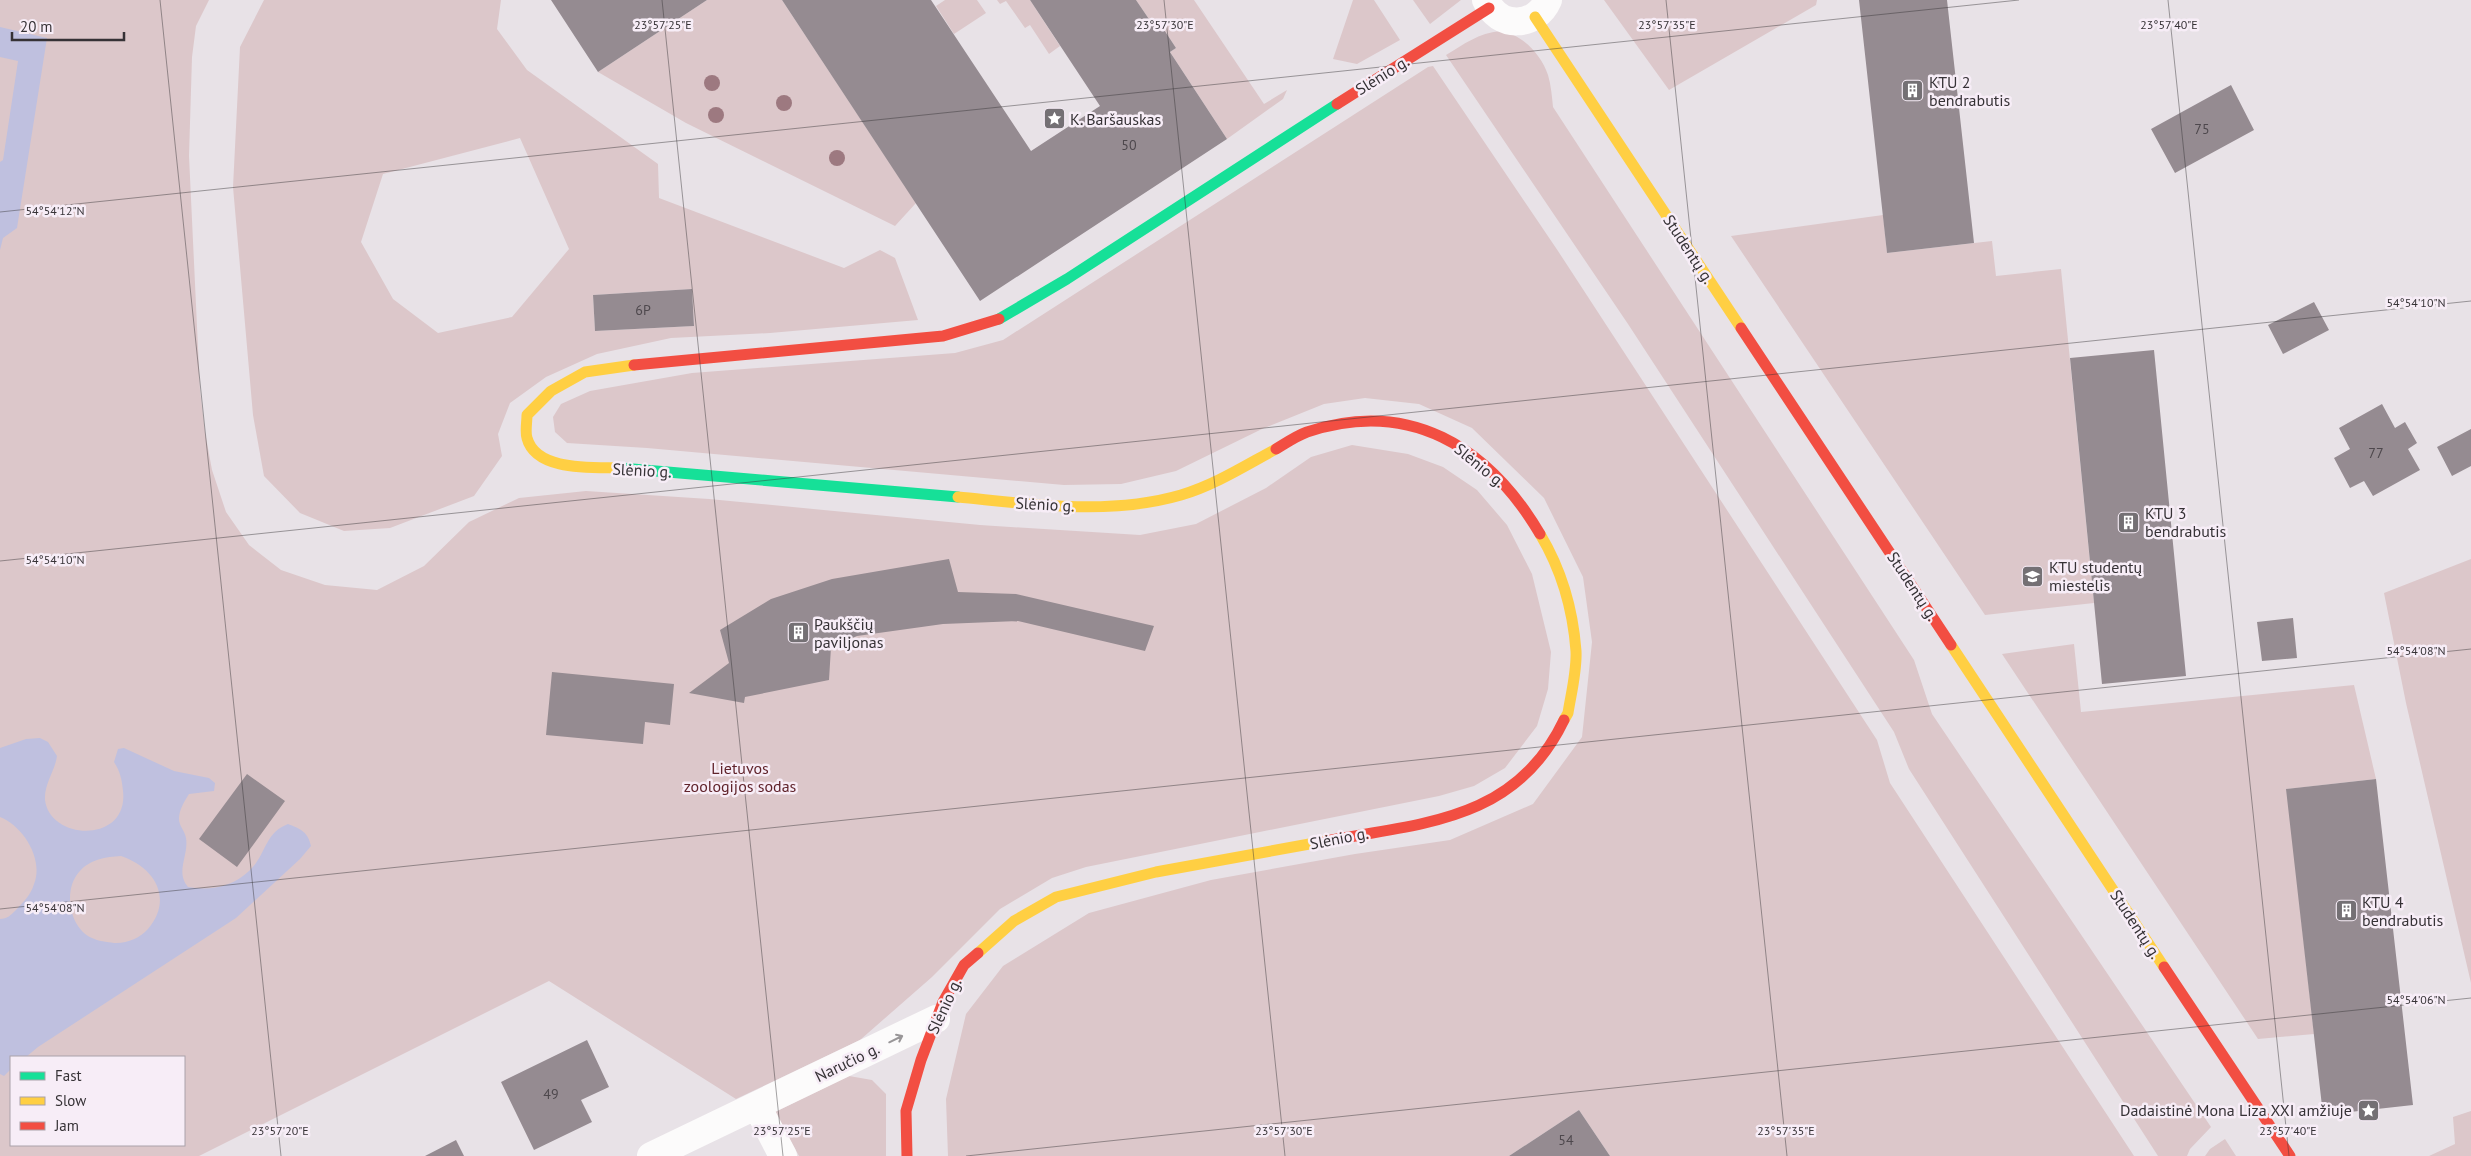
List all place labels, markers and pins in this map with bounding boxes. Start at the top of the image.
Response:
place label: KTU 2 bendrabutis [1929,72,2010,110]
building icon: KTU 2 bendrabutis [1901,79,1925,103]
place icon: K. Baršauskas [1042,107,1066,131]
place label: K. Baršauskas [1070,109,1162,129]
place label: KTU 3 bendrabutis [2145,503,2226,541]
building icon: KTU 3 bendrabutis [2117,510,2141,534]
place label: KTU studentų miestelis [2049,557,2142,595]
school or university icon: KTU studentų miestelis [2021,564,2045,588]
place label: Paukščių paviljonas [814,614,884,652]
building icon: Paukščių paviljonas [786,621,810,645]
place label: KTU 4 bendrabutis [2362,892,2443,930]
building icon: KTU 4 bendrabutis [2334,899,2358,923]
place icon: Dadaistinė Mona Liza XXI amžiuje [2356,1098,2380,1122]
place label: Dadaistinė Mona Liza XXI amžiuje [2120,1100,2352,1120]

